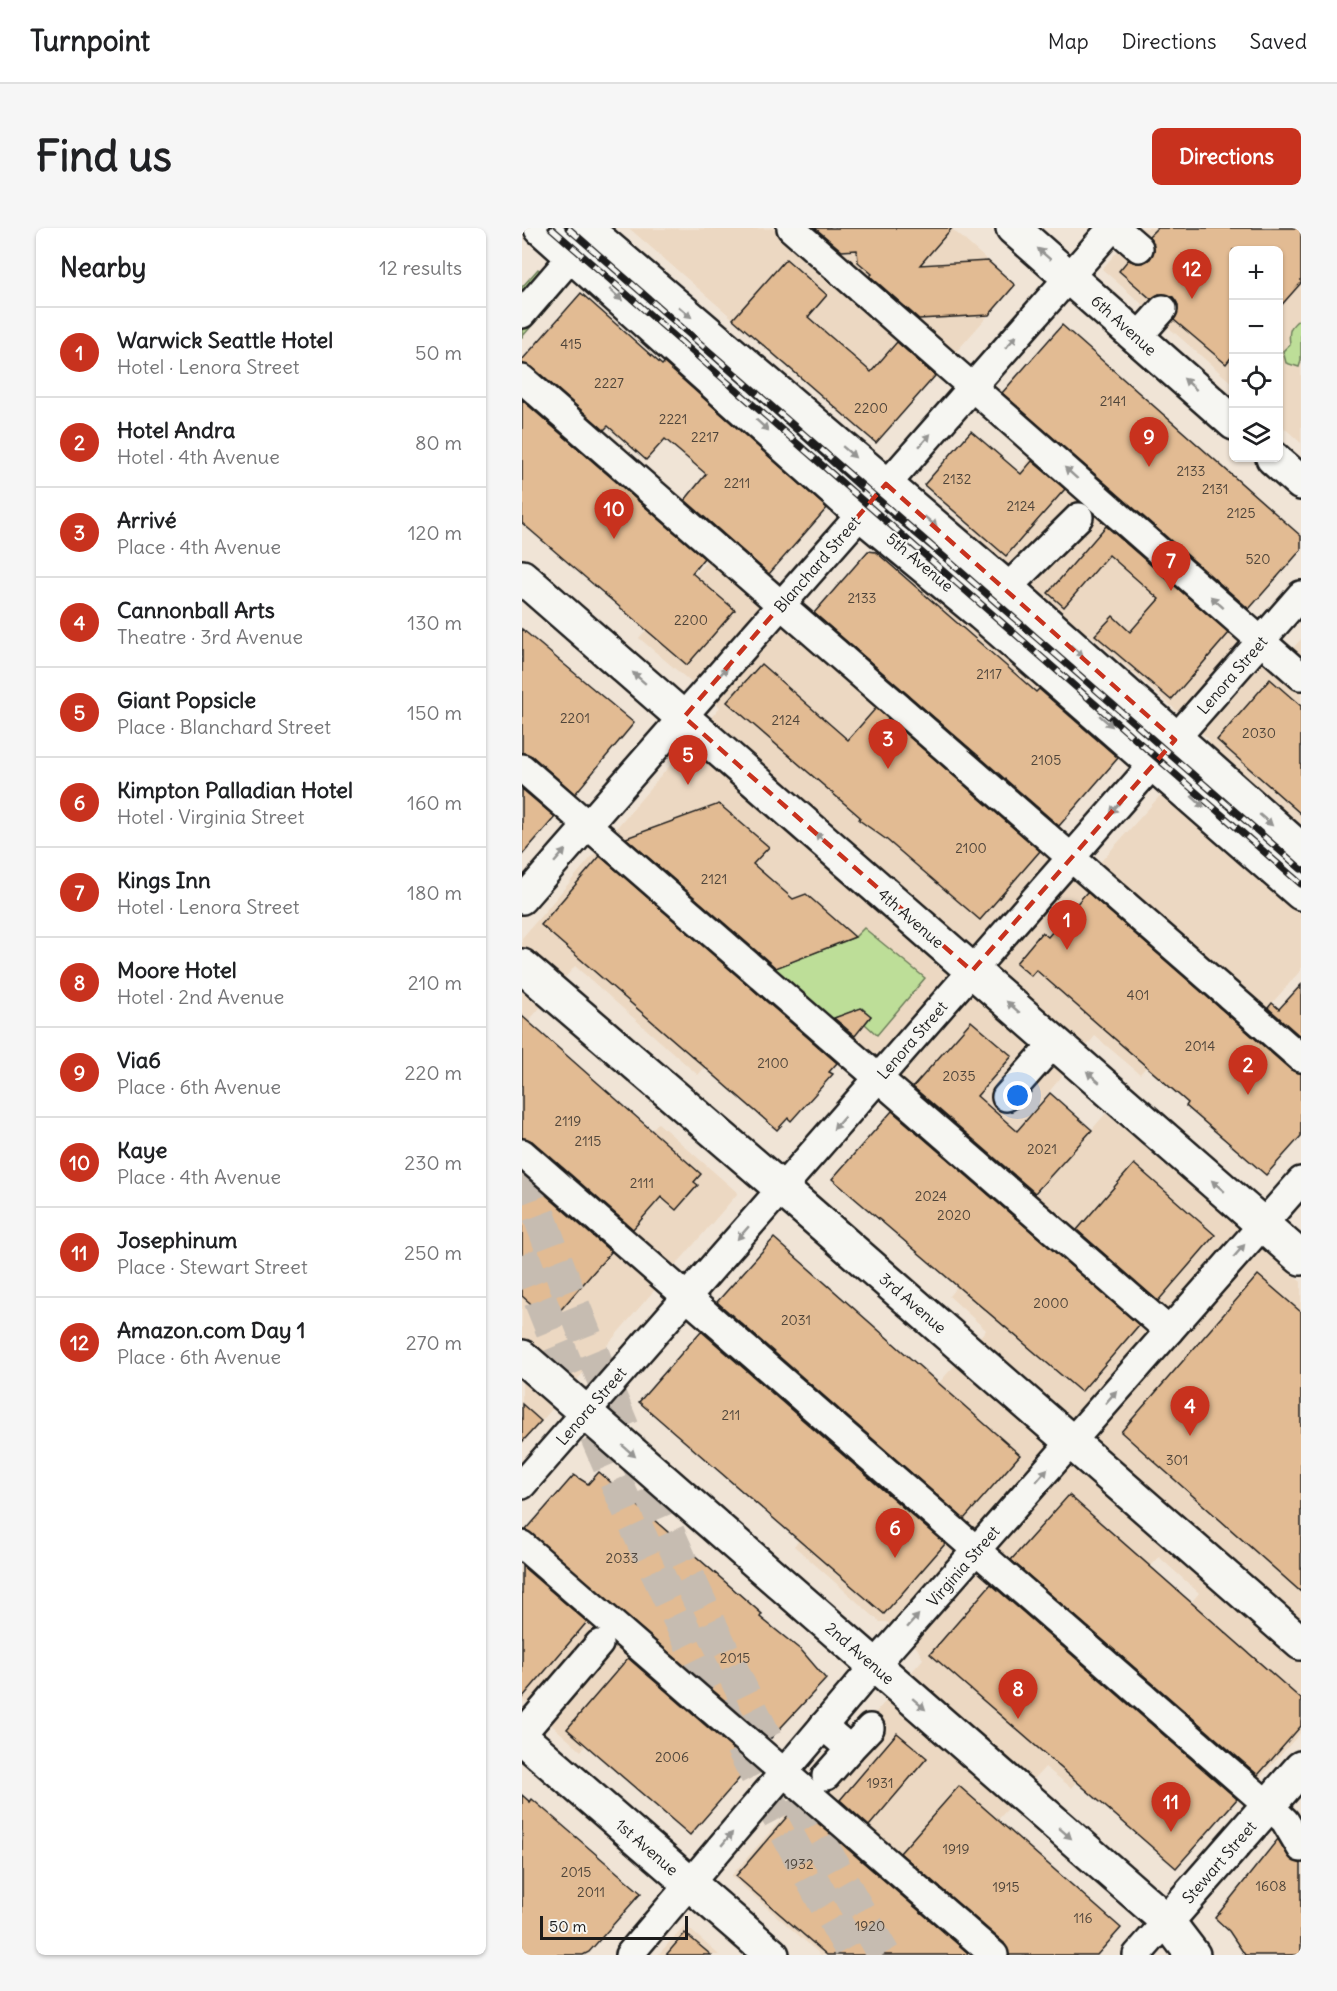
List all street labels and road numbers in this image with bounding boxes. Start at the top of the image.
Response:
street label: 6th Avenue [1087,290,1161,360]
street label: Blanchard Street [770,511,865,616]
street label: 5th Avenue [882,528,958,596]
street label: Lenora Street [1193,631,1272,718]
street label: 4th Avenue [874,884,948,952]
street label: Lenora Street [873,996,952,1083]
street label: 3rd Avenue [875,1268,951,1338]
street label: Lenora Street [552,1362,631,1449]
street label: Virginia Street [922,1521,1004,1611]
street label: 2nd Avenue [821,1618,899,1688]
street label: 1st Avenue [612,1814,682,1880]
street label: Stewart Street [1178,1816,1261,1907]

